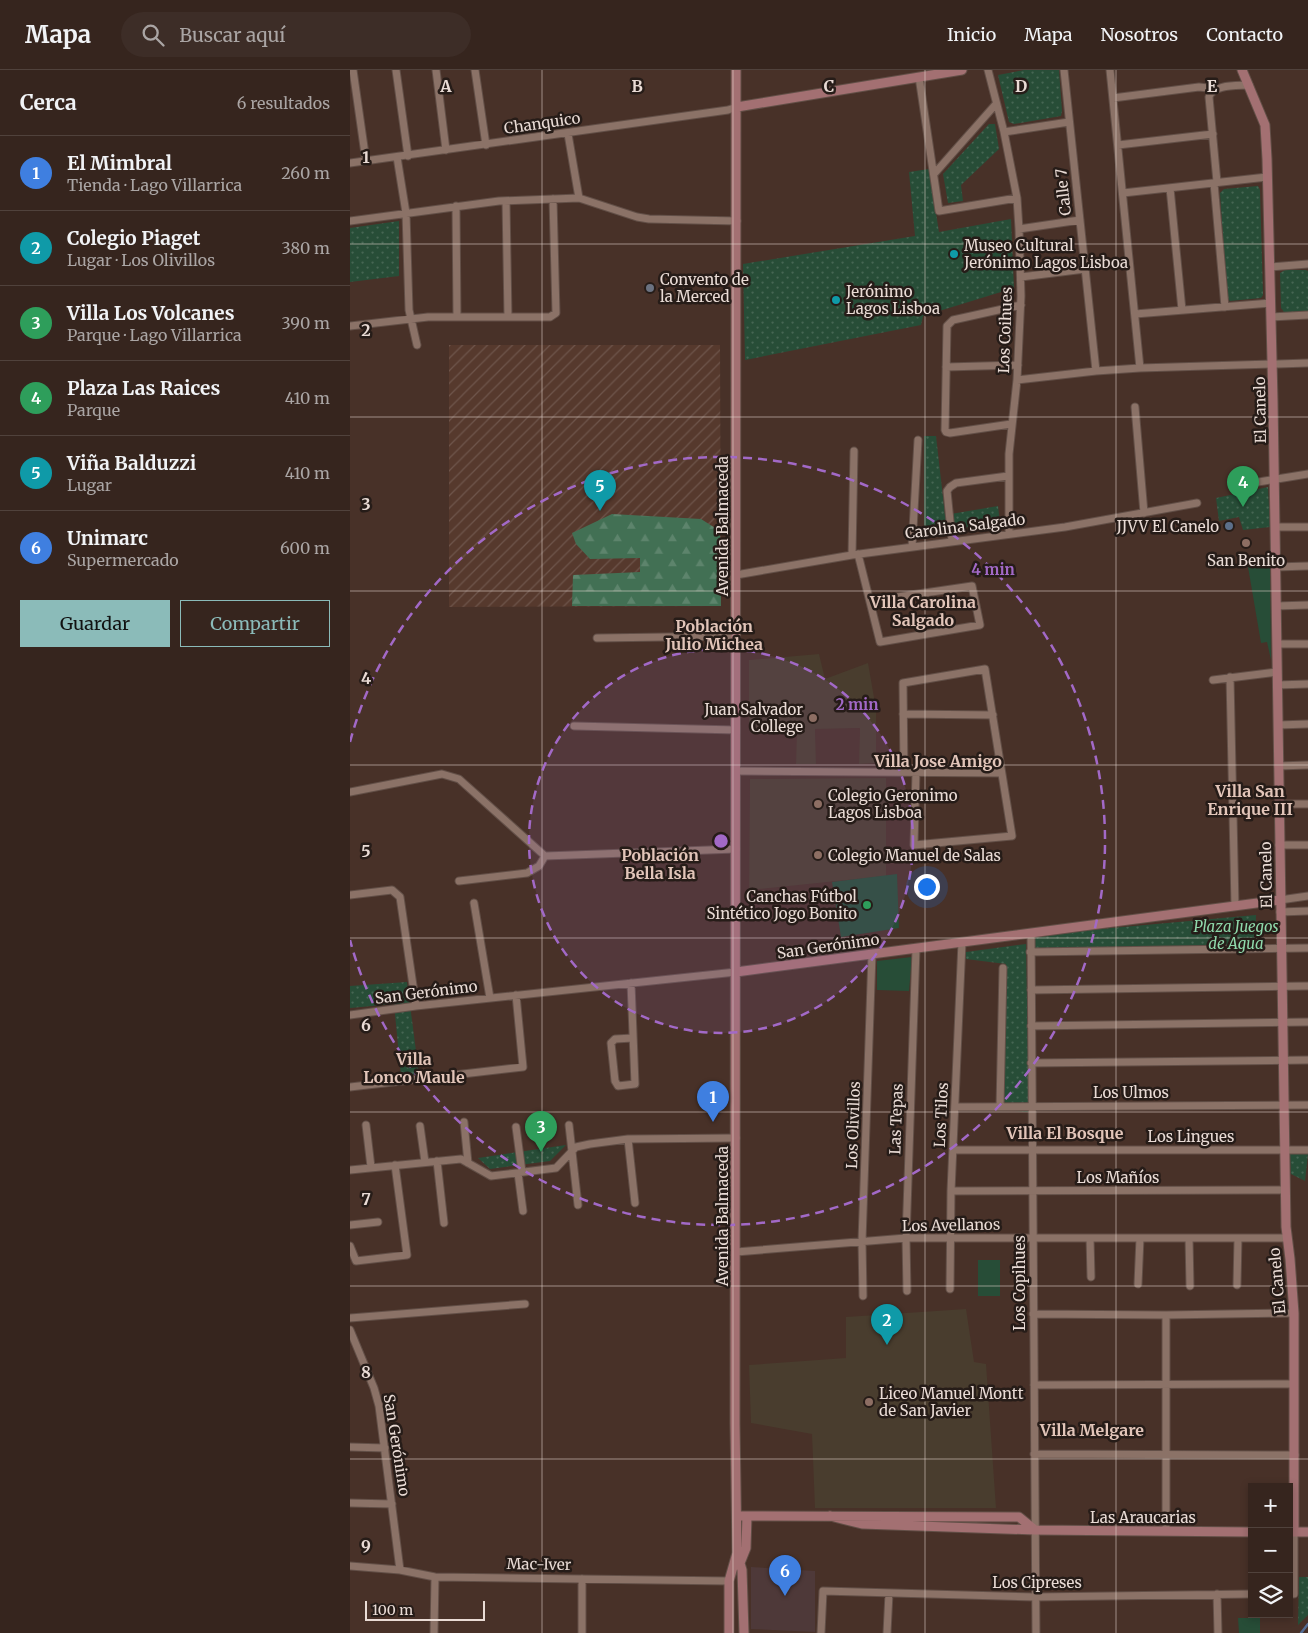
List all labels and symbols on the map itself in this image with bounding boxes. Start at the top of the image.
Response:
text: A [439,76,452,96]
text: B [631,76,643,96]
text: C [824,76,834,96]
text: D [1015,76,1027,96]
text: E [1207,76,1218,96]
street label: Chanquico [503,108,582,138]
text: 1 [362,147,370,167]
street label: Calle 7 [1051,167,1075,217]
place label: Museo Cultural Jerónimo Lagos Lisboa [963,236,1128,272]
marker: Museo Cultural Jerónimo Lagos Lisboa [948,248,960,260]
place label: Convento de la Merced [660,270,749,306]
marker: Convento de la Merced [644,282,656,294]
place label: Jerónimo Lagos Lisboa [845,282,940,318]
street label: Los Coihues [994,286,1016,374]
marker: Jerónimo Lagos Lisboa [830,294,842,306]
text: 2 [361,320,371,340]
street label: El Canelo [1250,376,1270,444]
street label: Avenida Balmaceda [713,456,732,597]
pin: 4 [1227,466,1259,507]
pin: 5 [584,470,616,511]
text: 3 [361,494,371,514]
street label: Carolina Salgado [904,509,1026,543]
place label: JJVV El Canelo [1115,517,1219,536]
marker: JJVV El Canelo [1223,520,1235,532]
marker: San Benito [1240,537,1252,549]
place label: San Benito [1207,551,1285,570]
text: 4 min [971,560,1015,579]
district label: Villa Carolina Salgado [869,592,976,630]
district label: Población Julio Michea [664,616,763,654]
text: 4 [361,668,371,688]
text: 2 min [836,695,878,714]
place label: Juan Salvador College [703,700,803,736]
marker: Juan Salvador College [807,712,819,724]
district label: Villa Jose Amigo [873,751,1002,771]
district label: Villa San Enrique III [1207,781,1293,819]
place label: Colegio Geronimo Lagos Lisboa [828,786,958,822]
marker: Colegio Geronimo Lagos Lisboa [812,798,824,810]
centre of rings [712,832,730,850]
text: 5 [361,841,371,861]
street label: El Canelo [1256,841,1276,909]
district label: Población Bella Isla [621,845,699,883]
place label: Colegio Manuel de Salas [828,846,1001,865]
marker: Colegio Manuel de Salas [812,849,824,861]
your location [914,874,940,900]
place label: Canchas Fútbol Sintético Jogo Bonito [707,887,857,923]
marker: Canchas Fútbol Sintético Jogo Bonito [861,899,873,911]
park label: Plaza Juegos de Agua [1193,917,1279,953]
street label: San Gerónimo [776,929,881,963]
street label: San Gerónimo [374,976,479,1008]
text: 6 [361,1015,371,1035]
district label: Villa Lonco Maule [363,1049,465,1087]
pin: 1 [697,1081,729,1122]
street label: Los Olivillos [842,1081,864,1169]
street label: Los Tilos [930,1082,952,1148]
street label: Las Tepas [885,1083,907,1155]
street label: Los Ulmos [1093,1083,1169,1102]
pin: 3 [525,1111,557,1152]
district label: Villa El Bosque [1006,1123,1124,1143]
street label: Los Lingues [1148,1127,1234,1146]
street label: Avenida Balmaceda [713,1146,732,1287]
street label: Los Mañíos [1077,1168,1159,1187]
text: 7 [361,1189,371,1209]
street label: Los Avellanos [902,1215,1000,1235]
street label: Los Copihues [1010,1235,1029,1331]
street label: El Canelo [1265,1247,1289,1315]
pin: 2 [871,1304,903,1345]
text: 8 [361,1362,371,1382]
place label: Liceo Manuel Montt de San Javier [879,1384,1024,1420]
street label: San Gerónimo [380,1393,414,1498]
marker: Liceo Manuel Montt de San Javier [863,1396,875,1408]
district label: Villa Melgare [1039,1420,1144,1440]
street label: Las Araucarias [1090,1508,1196,1527]
text: 9 [361,1536,371,1556]
street label: Mac-Iver [506,1554,572,1574]
pin: 6 [769,1555,801,1596]
street label: Los Cipreses [992,1573,1082,1592]
scale bar [365,1598,485,1621]

